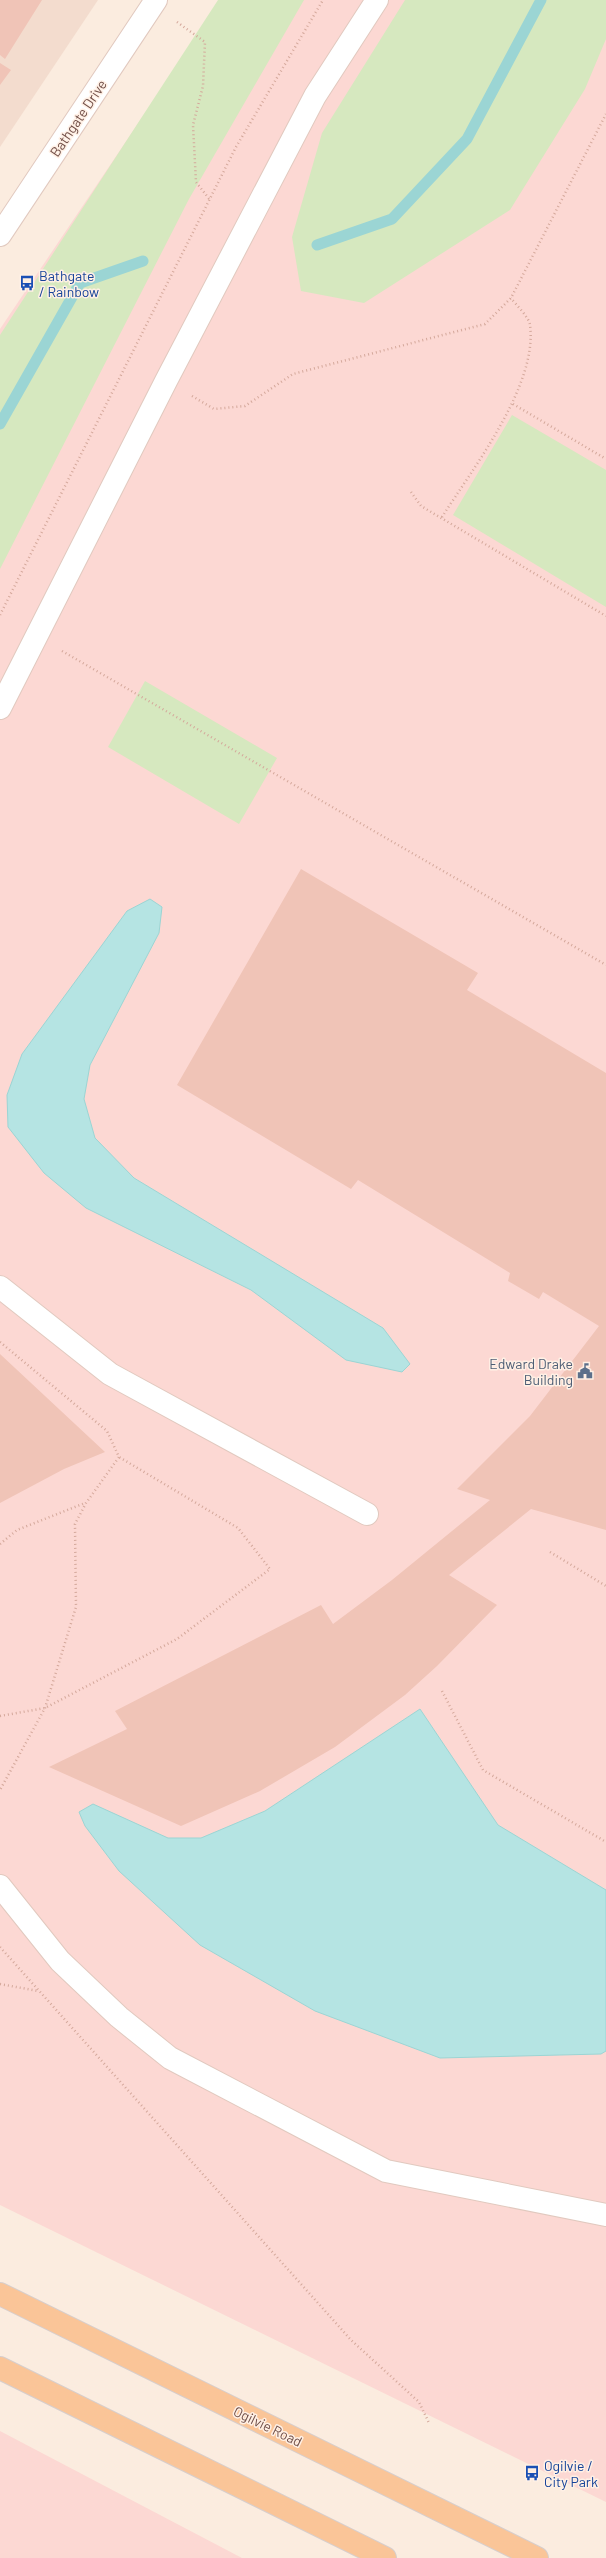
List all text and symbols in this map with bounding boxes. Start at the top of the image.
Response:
street label: Bathgate Drive [46,76,110,160]
place label: Bathgate / Rainbow [39,267,99,300]
bus stop icon: Bathgate / Rainbow [18,274,36,292]
place label: Edward Drake Building [489,1355,573,1388]
public building icon: Edward Drake Building [576,1362,594,1380]
street label: Ogilvie Road [231,2402,305,2450]
place label: Ogilvie / City Park [544,2457,598,2490]
bus stop icon: Ogilvie / City Park [523,2464,541,2482]

